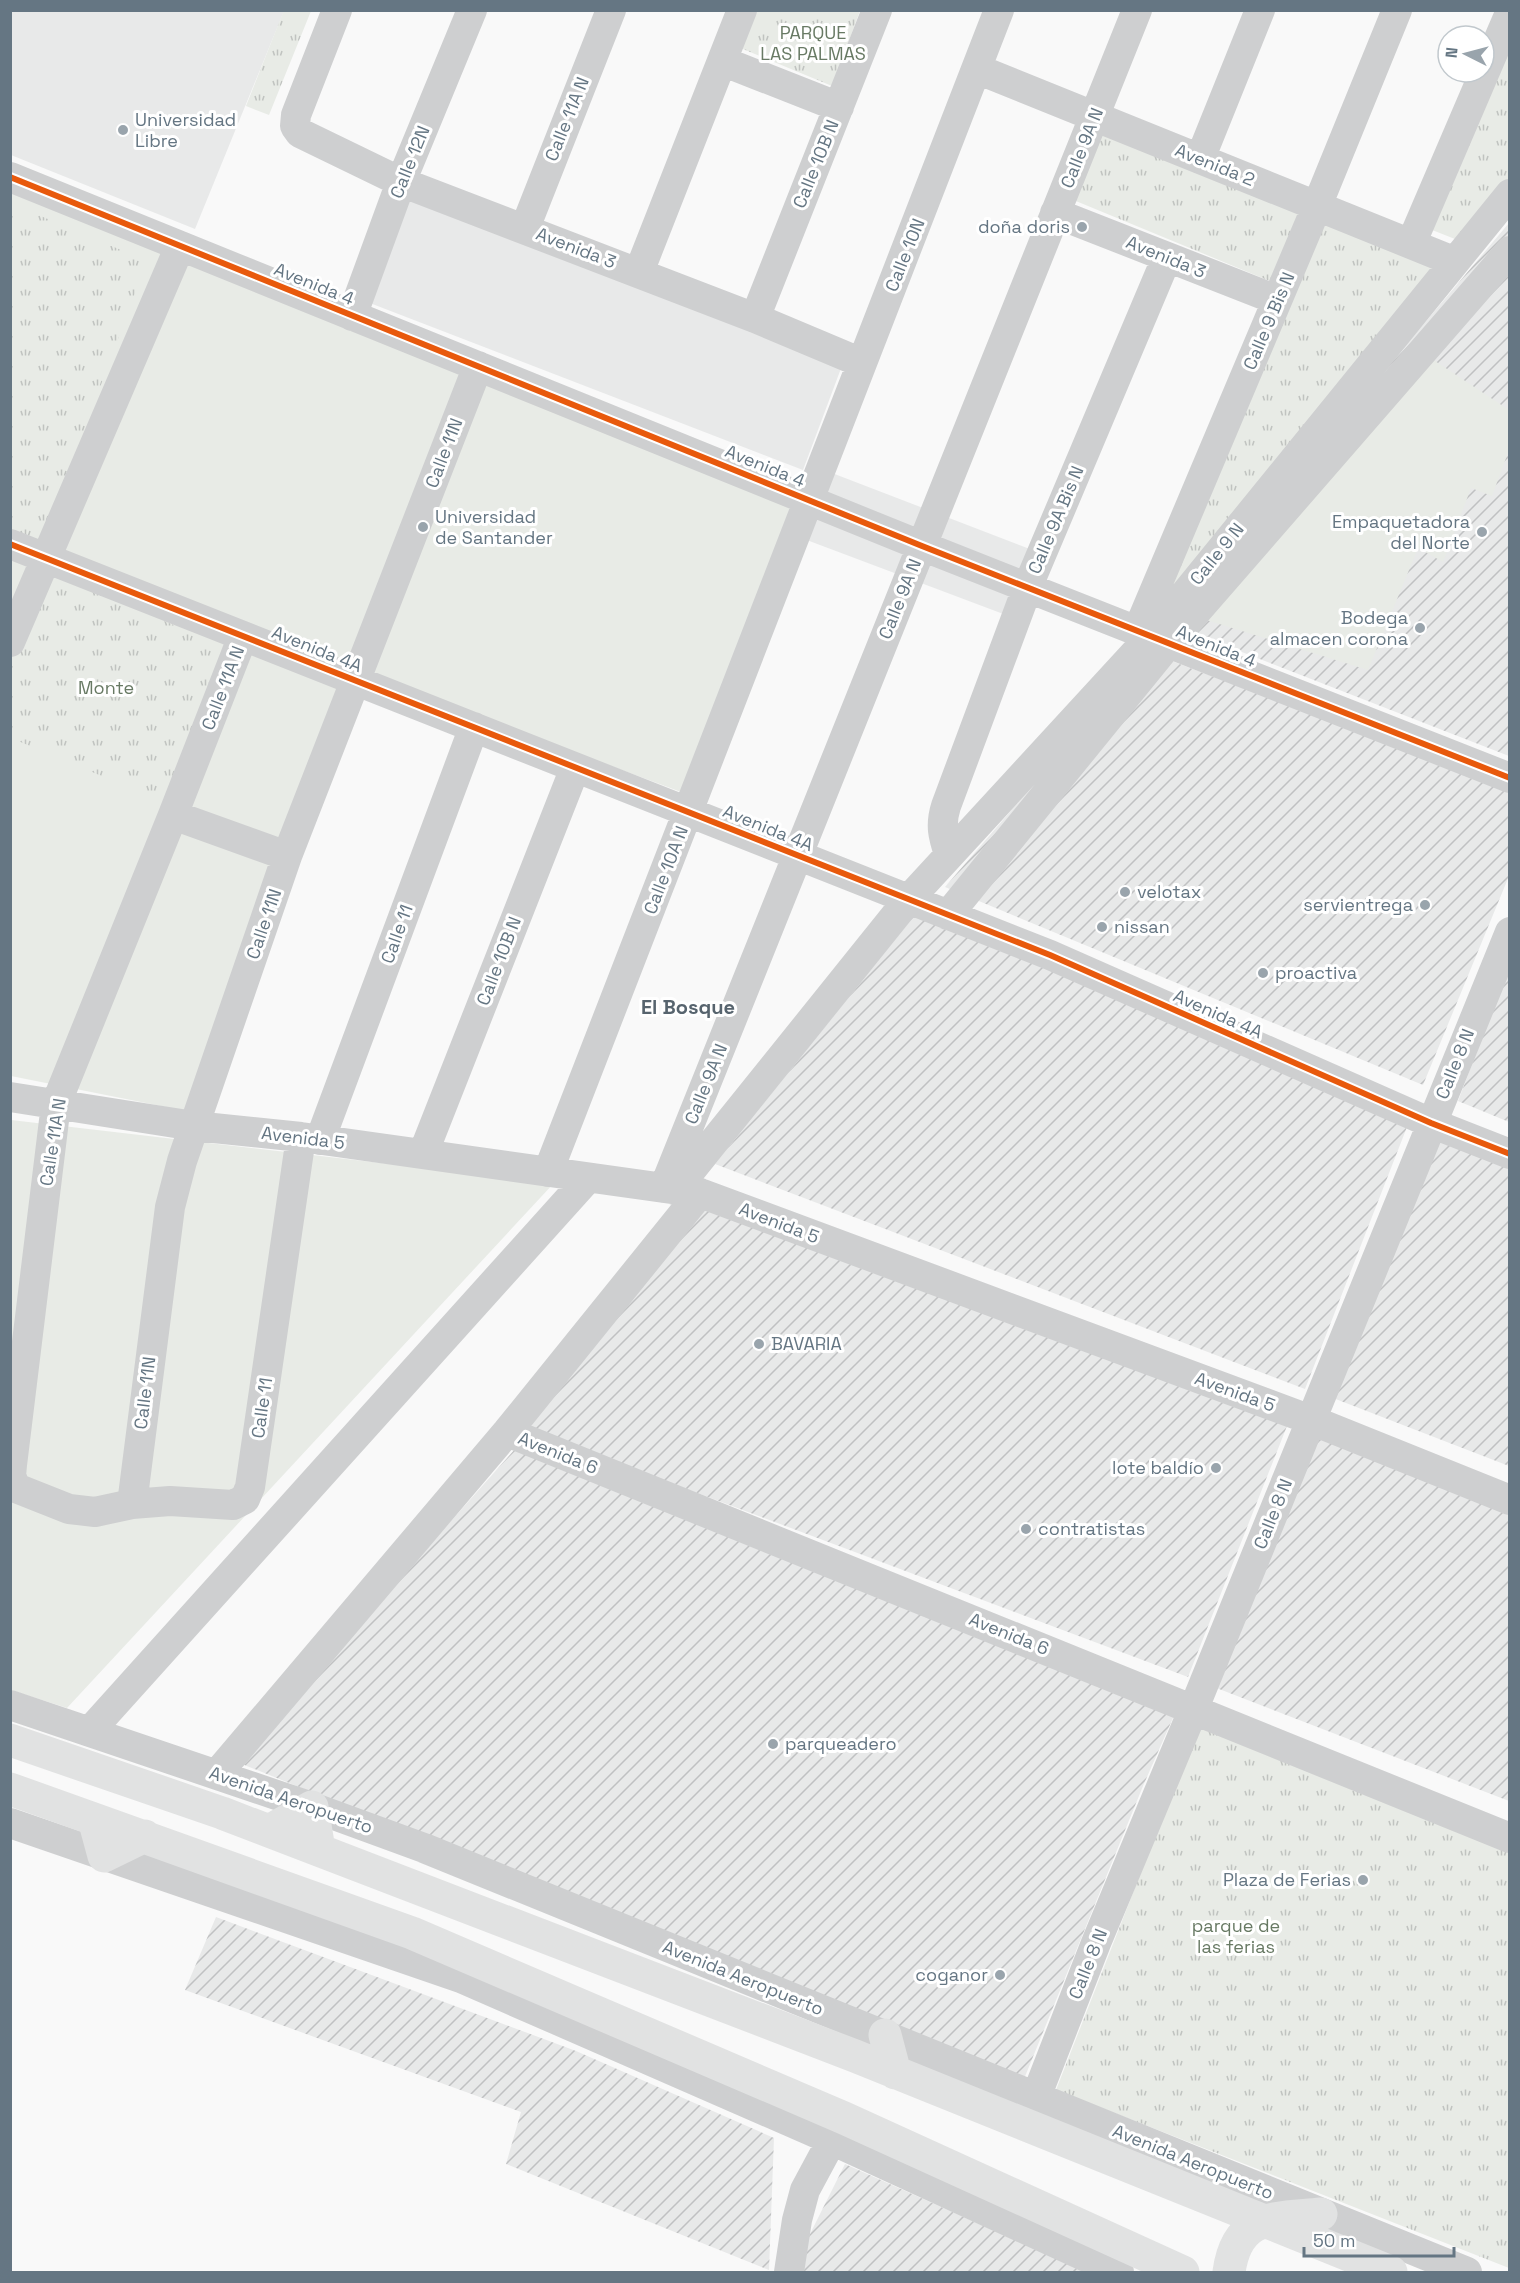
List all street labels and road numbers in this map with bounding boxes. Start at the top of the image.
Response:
street label: Calle 11A N [539,73,594,164]
street label: Calle 9A N [1055,104,1108,191]
street label: Calle 10B N [787,116,844,211]
street label: Calle 12N [385,122,434,202]
street label: Avenida 2 [1172,138,1258,191]
street label: Calle 10N [879,215,930,295]
street label: Avenida 3 [533,222,619,273]
street label: Avenida 3 [1123,230,1209,283]
street label: Avenida 4 [271,257,358,310]
street label: Calle 9 Bis N [1238,268,1299,373]
street label: Calle 11N [420,415,467,491]
street label: Avenida 4 [722,439,809,492]
street label: Calle 9A Bis N [1022,462,1089,577]
street label: Calle 9 N [1185,518,1249,590]
street label: Calle 9A N [873,555,926,642]
street label: Avenida 4 [1173,619,1260,672]
street label: Avenida 4A [269,620,366,677]
street label: Calle 11A N [196,642,249,733]
street label: Avenida 4A [720,799,817,856]
street label: Calle 10A N [638,822,693,917]
street label: Calle 11N [241,886,286,962]
street label: Calle 11 [375,901,418,966]
street label: Calle 10B N [471,913,526,1009]
street label: Avenida 4A [1170,984,1267,1043]
street label: Calle 8 N [1430,1025,1479,1102]
street label: Calle 9A N [679,1040,732,1127]
street label: Calle 11A N [34,1096,71,1188]
street label: Avenida 5 [260,1121,346,1154]
street label: Avenida 5 [736,1197,822,1248]
street label: Calle 11N [129,1355,160,1431]
street label: Avenida 5 [1192,1366,1278,1417]
street label: Calle 11 [246,1376,277,1440]
street label: Avenida 6 [515,1426,601,1479]
street label: Calle 8 N [1248,1475,1297,1552]
street label: Avenida 6 [966,1607,1052,1660]
street label: Avenida Aeropuerto [206,1761,376,1838]
street label: Calle 8 N [1063,1925,1112,2002]
street label: Avenida Aeropuerto [659,1935,827,2020]
street label: Avenida Aeropuerto [1109,2119,1277,2204]

